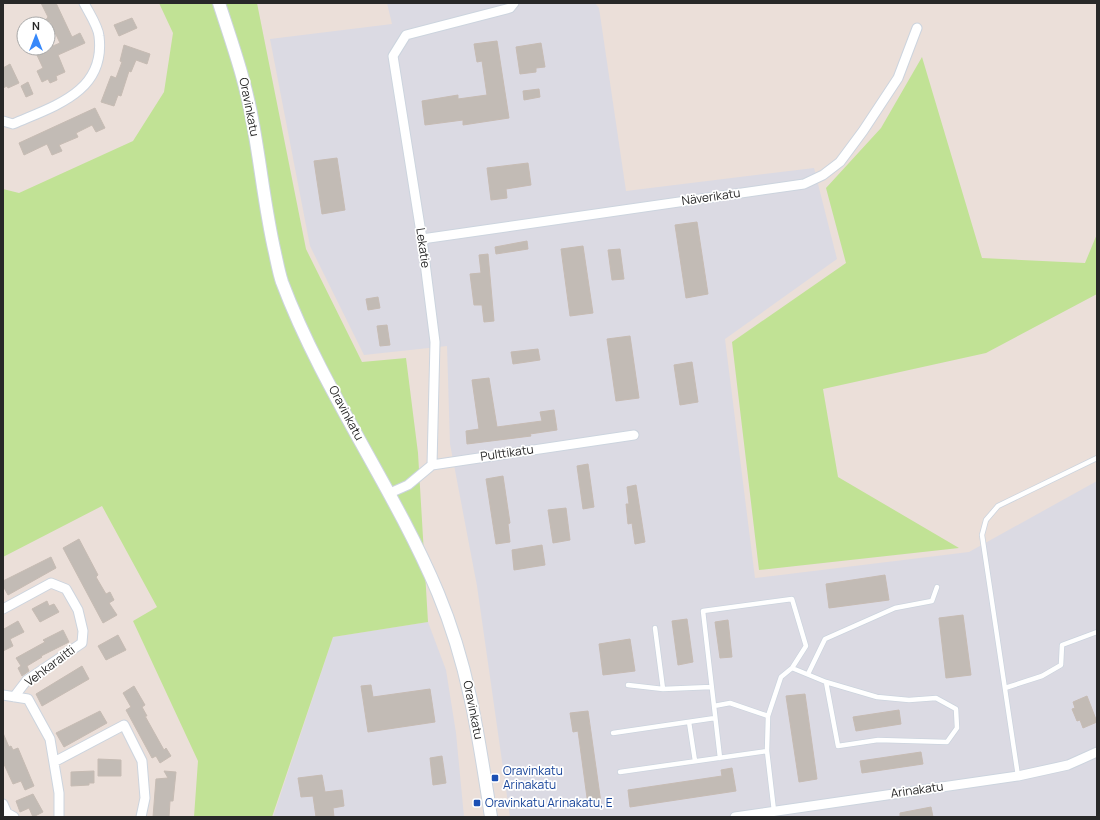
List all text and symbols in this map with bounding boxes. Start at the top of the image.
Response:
north arrow [16,16,56,56]
text: N [32,18,40,33]
street label: Oravinkatu [235,76,264,138]
street label: Näverikatu [680,184,741,209]
street label: Lekatie [412,227,435,269]
street label: Oravinkatu [325,382,368,443]
street label: Pulttikatu [479,440,535,465]
street label: Vehkaraitti [21,641,78,690]
street label: Oravinkatu [459,679,488,741]
place label: Oravinkatu Arinakatu [503,762,563,793]
marker: Oravinkatu Arinakatu [490,773,500,783]
street label: Arinakatu [889,777,944,802]
place label: Oravinkatu Arinakatu, E [485,794,613,811]
marker: Oravinkatu Arinakatu, E [472,798,482,808]

